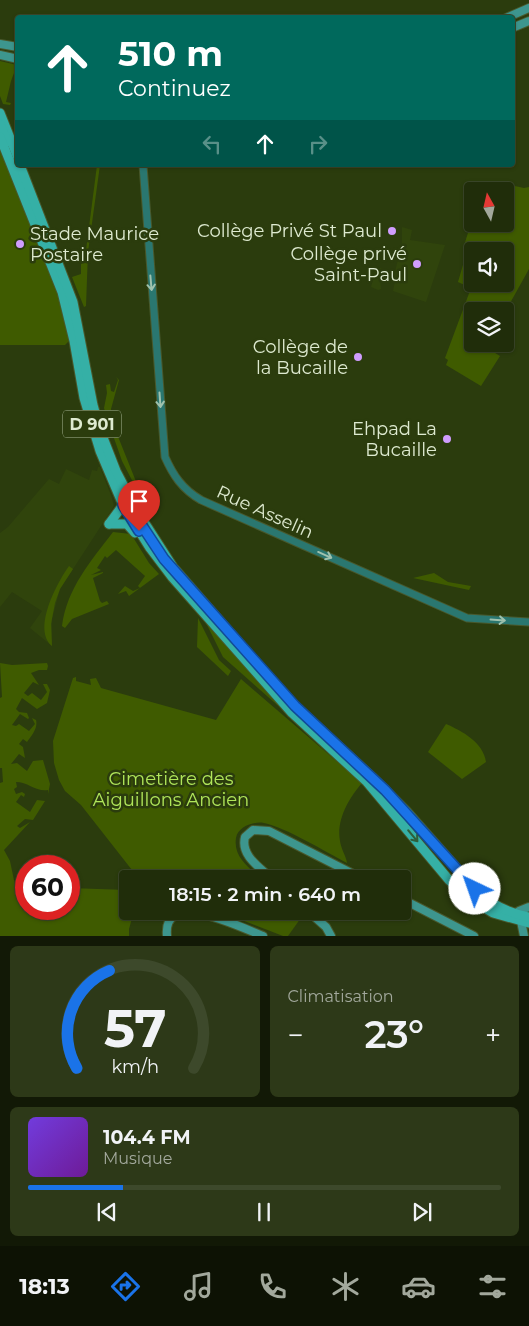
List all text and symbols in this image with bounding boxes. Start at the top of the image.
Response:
text: 510 m [118,32,223,75]
icon: ahead [35,35,100,100]
text: Continuez [118,75,231,102]
icon: left [198,130,226,158]
icon: ahead [251,130,279,158]
icon: right [304,130,332,158]
north arrow [464,182,514,232]
map controls [464,182,514,352]
place label: Collège Privé St Paul [197,220,382,242]
place label: Stade Maurice Postaire [30,223,159,266]
marker: Collège Privé St Paul [386,225,398,237]
marker: Stade Maurice Postaire [14,238,26,250]
button: sound [464,242,514,292]
place label: Collège privé Saint-Paul [290,243,407,286]
marker: Collège privé Saint-Paul [411,258,423,270]
one-way arrow [147,275,156,291]
button: layers [464,302,514,352]
place label: Collège de la Bucaille [253,336,348,379]
marker: Collège de la Bucaille [352,351,364,363]
one-way arrow [156,392,165,408]
road number: D 901 [63,410,121,438]
place label: Ehpad La Bucaille [352,418,437,461]
marker: Ehpad La Bucaille [441,433,453,445]
pin [118,480,160,531]
street label: Rue Asselin [213,481,317,543]
icon: arrive [125,487,153,515]
one-way arrow [317,550,332,560]
one-way arrow [490,615,506,624]
park label: Cimetière des Aiguillons Ancien [93,768,249,811]
one-way arrow [407,829,418,842]
speed limit sign: 60 [15,855,80,920]
position arrow [448,862,500,914]
text: 18:15 · 2 min · 640 m [169,883,361,906]
text: Climatisation [288,987,394,1006]
text: 57 [103,997,166,1060]
text: 23° [364,1011,424,1058]
text: − [288,1018,304,1052]
text: + [485,1018,501,1052]
text: km/h [111,1056,159,1077]
text: 104.4 FM [103,1126,191,1149]
text: Musique [103,1149,172,1168]
icon: previous [93,1198,121,1226]
icon: pause [250,1198,278,1226]
icon: next [408,1198,436,1226]
icon: directions [108,1269,143,1304]
icon: music [181,1269,216,1304]
icon: phone [255,1269,290,1304]
icon: climate [328,1269,363,1304]
icon: car [401,1269,436,1304]
icon: filters [475,1269,510,1304]
text: 18:13 [19,1273,70,1300]

